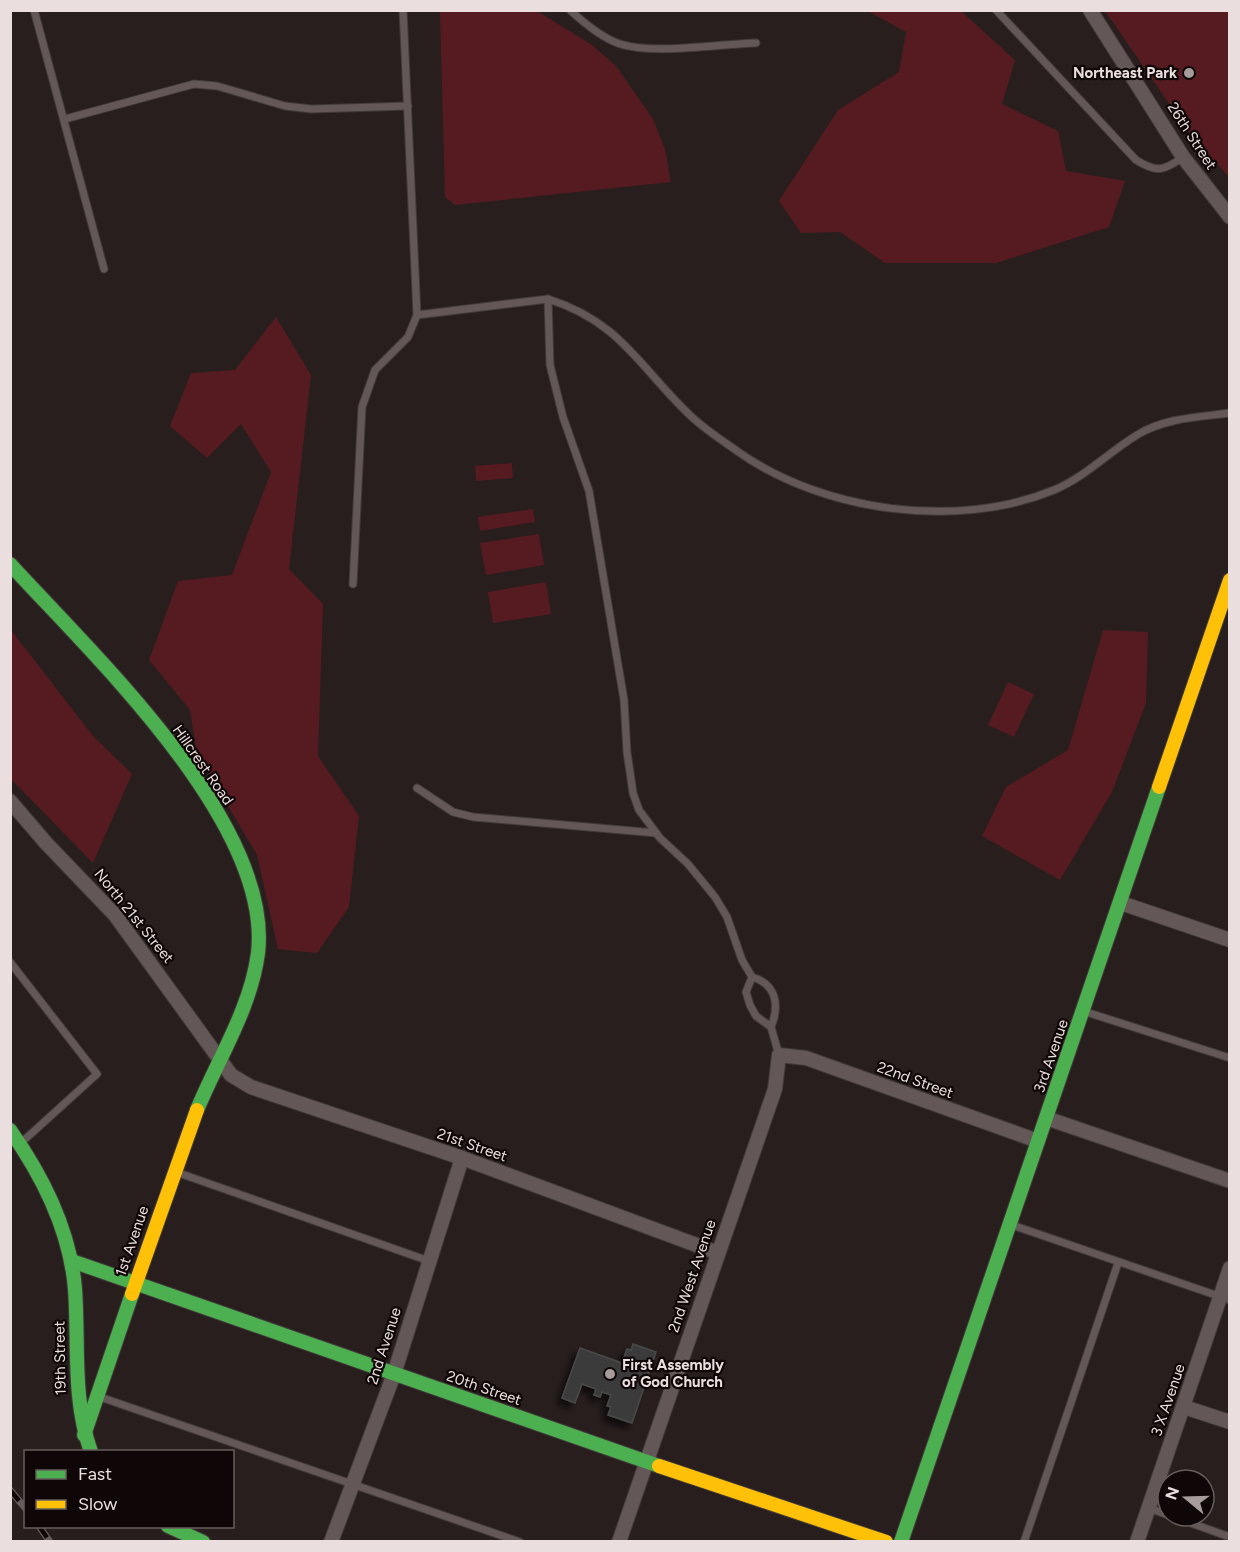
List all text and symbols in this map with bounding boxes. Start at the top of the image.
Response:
place label: Northeast Park [1073,64,1177,82]
marker: Northeast Park [1182,66,1196,80]
street label: 26th Street [1164,99,1221,173]
street label: Hillcrest Road [169,721,237,809]
street label: North 21st Street [90,865,178,967]
street label: 3rd Avenue [1030,1017,1072,1095]
street label: 22nd Street [875,1058,956,1102]
street label: 21st Street [435,1125,510,1165]
street label: 1st Avenue [112,1203,152,1279]
street label: 2nd West Avenue [664,1217,720,1335]
street label: 2nd Avenue [363,1305,405,1387]
street label: 19th Street [50,1320,70,1395]
place label: First Assembly of God Church [622,1356,724,1391]
street label: 3 X Avenue [1147,1361,1189,1439]
street label: 20th Street [444,1367,524,1409]
marker: First Assembly of God Church [603,1367,617,1381]
legend [24,1450,234,1528]
text: Fast [78,1463,112,1485]
north arrow [1156,1468,1216,1528]
text: N [1161,1484,1183,1502]
text: Slow [78,1493,117,1515]

